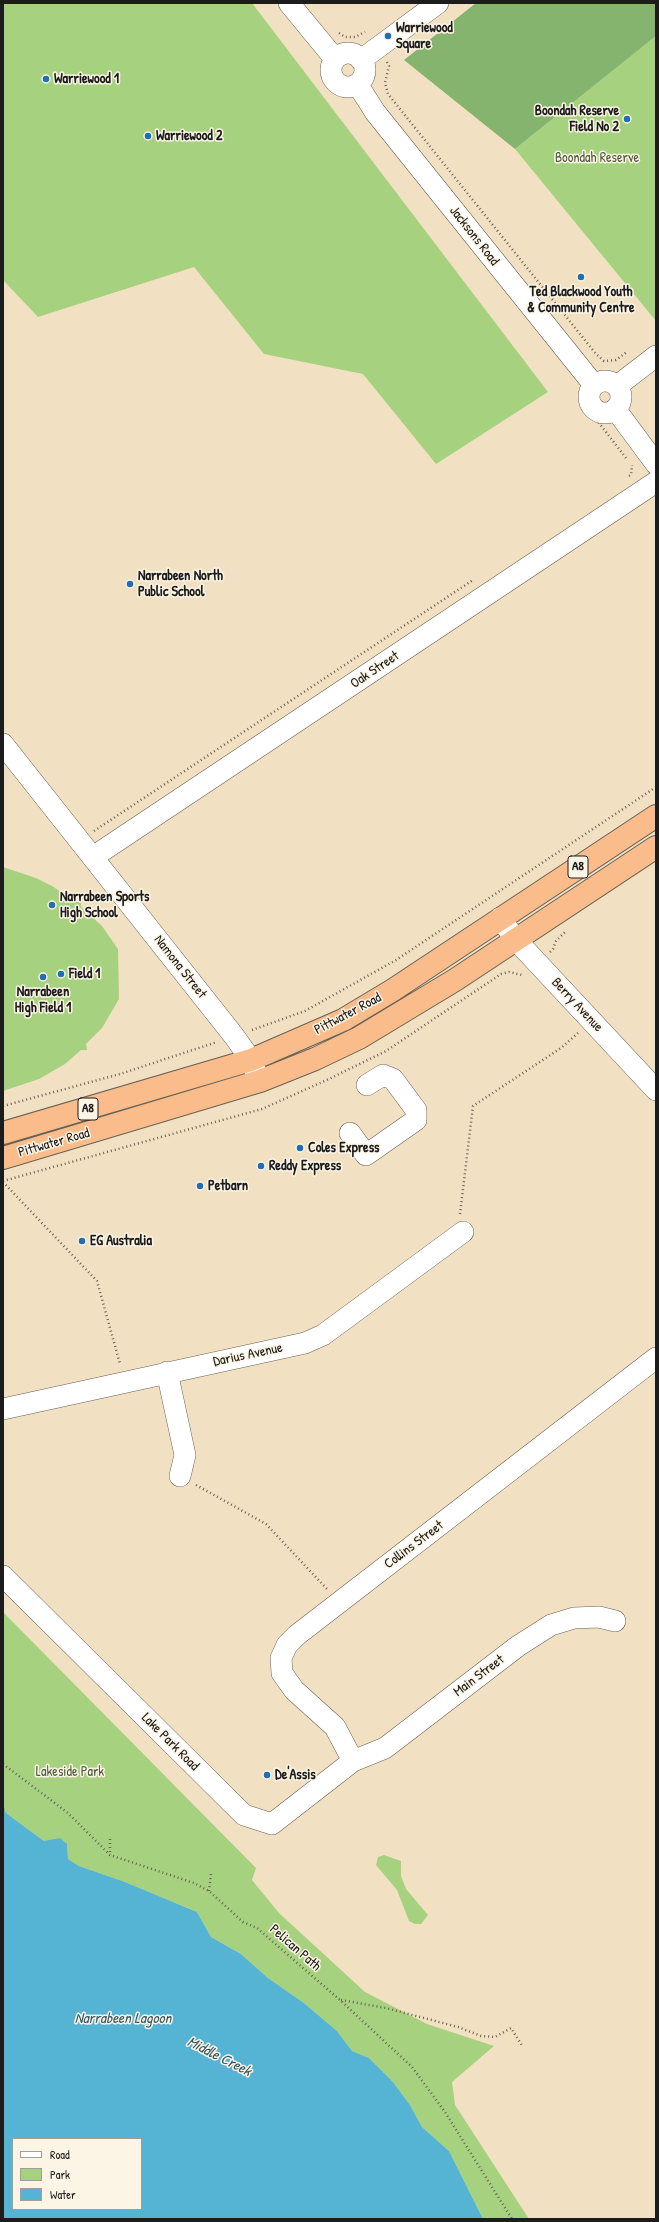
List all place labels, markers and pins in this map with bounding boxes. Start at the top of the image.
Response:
place label: Warriewood Square [396,20,453,52]
marker: Warriewood Square [383,31,393,41]
place label: Warriewood 1 [54,71,119,87]
marker: Warriewood 1 [41,74,51,84]
place label: Boondah Reserve Field No 2 [535,103,619,136]
marker: Boondah Reserve Field No 2 [622,114,632,124]
place label: Warriewood 2 [156,128,223,144]
marker: Warriewood 2 [143,131,153,141]
marker: Ted Blackwood Youth & Community Centre [576,272,586,282]
place label: Ted Blackwood Youth & Community Centre [527,284,635,316]
place label: Narrabeen North Public School [138,568,223,600]
marker: Narrabeen North Public School [125,579,135,589]
place label: Narrabeen Sports High School [60,889,149,922]
marker: Narrabeen Sports High School [47,900,57,910]
place label: Field 1 [69,966,100,982]
marker: Field 1 [56,969,66,979]
marker: Narrabeen High Field 1 [38,972,48,982]
place label: Narrabeen High Field 1 [15,984,71,1016]
place label: Coles Express [308,1140,379,1156]
marker: Coles Express [295,1143,305,1153]
place label: Reddy Express [269,1158,341,1174]
marker: Reddy Express [256,1161,266,1171]
place label: Petbarn [208,1178,248,1194]
marker: Petbarn [195,1181,205,1191]
place label: EG Australia [90,1233,152,1249]
marker: EG Australia [77,1236,87,1246]
place label: De'Assis [275,1767,316,1783]
marker: De'Assis [262,1770,272,1780]

